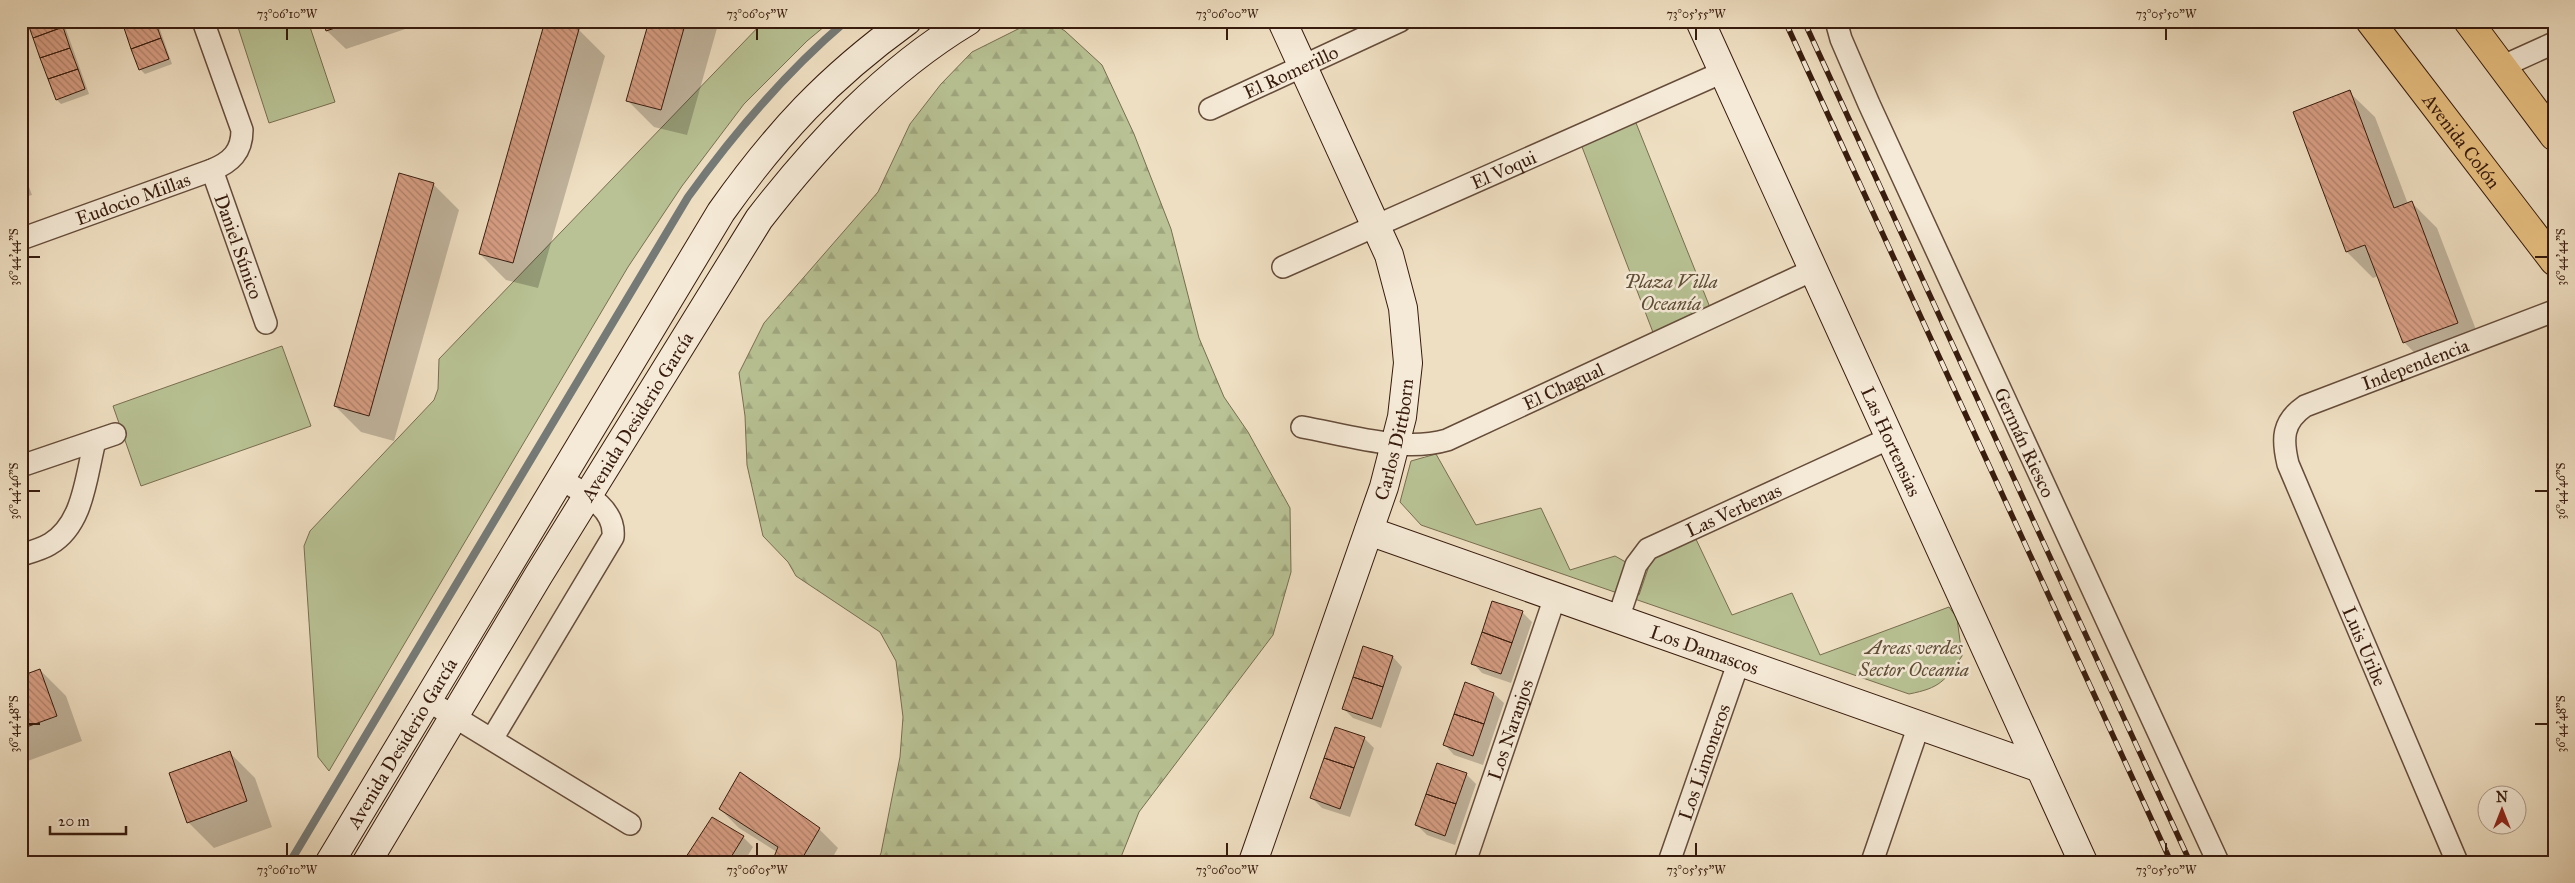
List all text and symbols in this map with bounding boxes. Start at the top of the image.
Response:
text: 73°06'10"W [257,7,318,21]
text: 73°06'05"W [726,7,788,21]
text: 73°06'00"W [1196,7,1259,21]
text: 73°05'55"W [1666,7,1726,21]
text: 73°05'50"W [2136,7,2197,21]
street label: El Romerillo [1240,40,1342,104]
street label: Avenida Colón [2417,88,2505,193]
street label: El Voqui [1467,145,1540,194]
street label: Eudocio Millas [73,168,194,230]
street label: Daniel Súnico [209,191,268,302]
text: 36°44'44"S [7,228,21,286]
text: 36°44'44"S [2554,228,2568,286]
park label: Plaza Villa Oceanía [1624,270,1718,315]
street label: Avenida Desiderio García [576,327,699,506]
street label: Independencia [2359,333,2473,395]
street label: El Chagual [1519,357,1608,415]
street label: Carlos Dittborn [1369,378,1418,503]
street label: Las Hortensias [1856,383,1926,500]
street label: Germán Riesco [1989,384,2060,501]
text: 36°44'46"S [7,462,21,519]
text: 36°44'46"S [2554,462,2568,519]
street label: Las Verbenas [1682,478,1785,542]
street label: Luis Uribe [2337,603,2392,690]
street label: Los Damascos [1647,620,1762,680]
park label: Areas verdes Sector Oceania [1858,636,1969,681]
street label: Avenida Desiderio García [342,653,463,833]
street label: Los Naranjos [1483,676,1538,783]
text: 36°44'48"S [7,695,21,753]
text: 36°44'48"S [2554,695,2568,753]
street label: Los Limoneros [1673,701,1735,823]
north arrow [2478,786,2528,836]
text: N [2496,789,2508,806]
scale bar [50,803,126,835]
text: 20 m [58,812,90,830]
text: 73°06'10"W [257,863,318,877]
text: 73°06'05"W [726,863,788,877]
text: 73°06'00"W [1196,863,1259,877]
text: 73°05'55"W [1666,863,1726,877]
text: 73°05'50"W [2136,863,2197,877]

